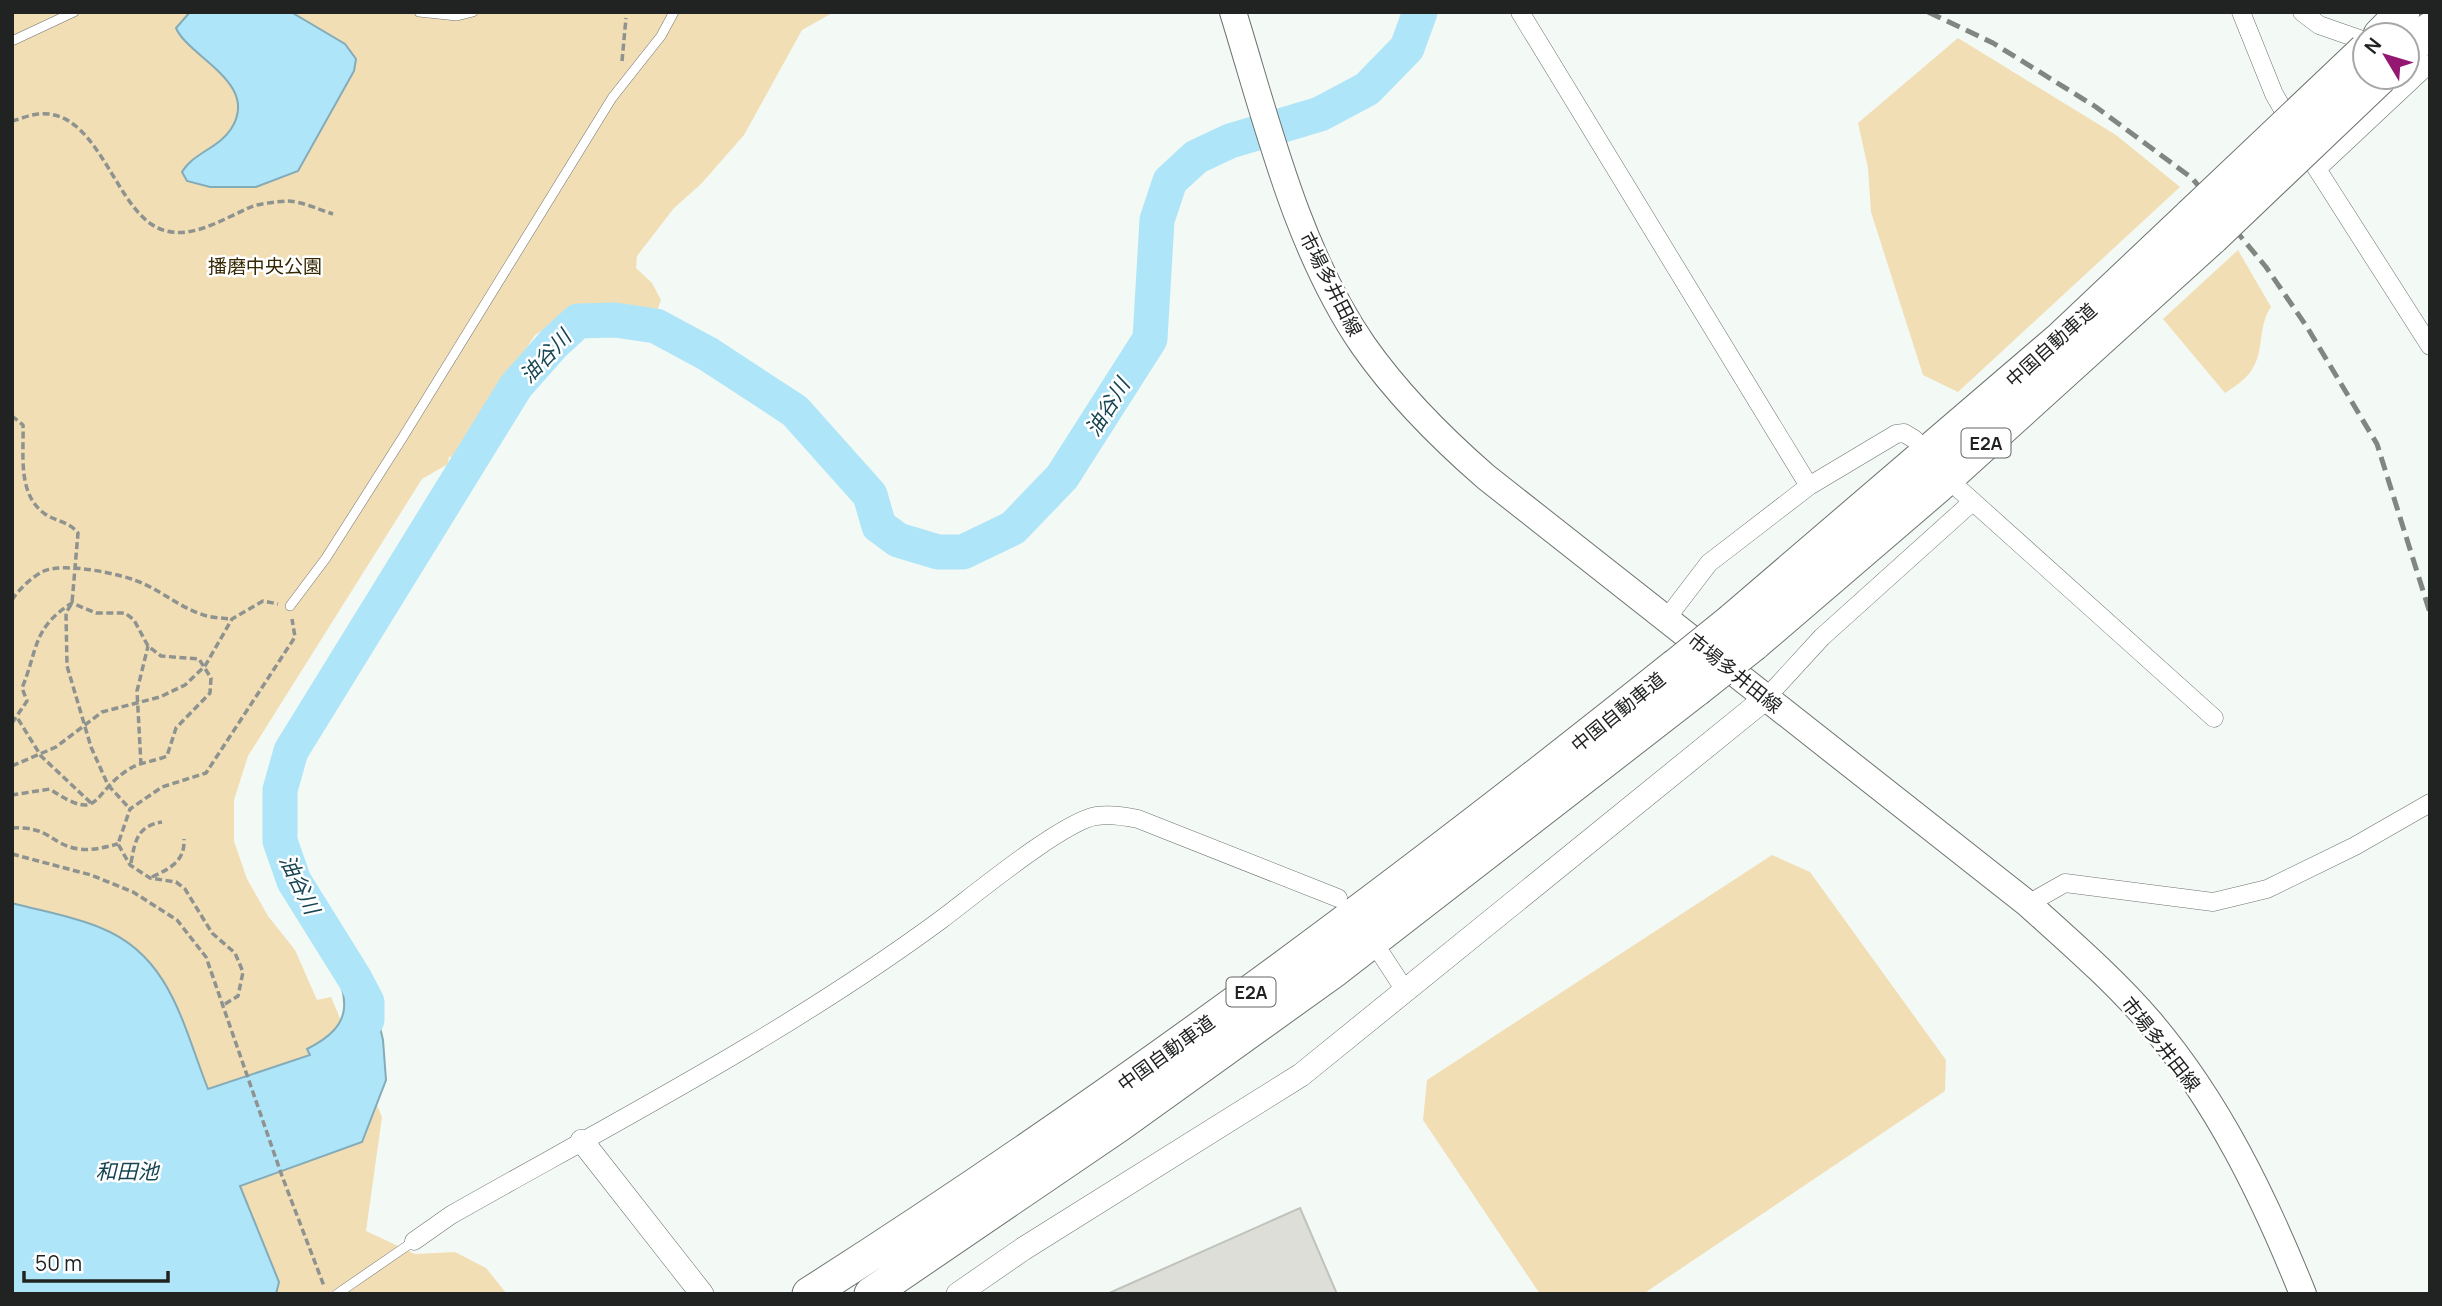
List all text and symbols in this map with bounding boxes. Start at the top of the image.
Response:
north arrow [2351,21,2421,91]
text: N [2358,32,2387,59]
street label: 市場多井田線 [1294,227,1368,341]
park label: 播磨中央公園 [208,253,322,279]
street label: 中国自動車道 [2000,297,2102,393]
water label: 油谷川 [513,322,578,389]
water label: 油谷川 [1078,371,1137,441]
road number: E2A [1962,428,2010,458]
street label: 市場多井田線 [1683,627,1787,719]
street label: 中国自動車道 [1566,666,1670,758]
water label: 油谷川 [274,850,327,920]
road number: E2A [1226,978,1276,1007]
street label: 市場多井田線 [2116,991,2206,1097]
street label: 中国自動車道 [1112,1009,1220,1097]
water label: 和田池 [96,1157,160,1185]
scale bar [24,1240,168,1284]
text: 50 m [35,1249,82,1277]

